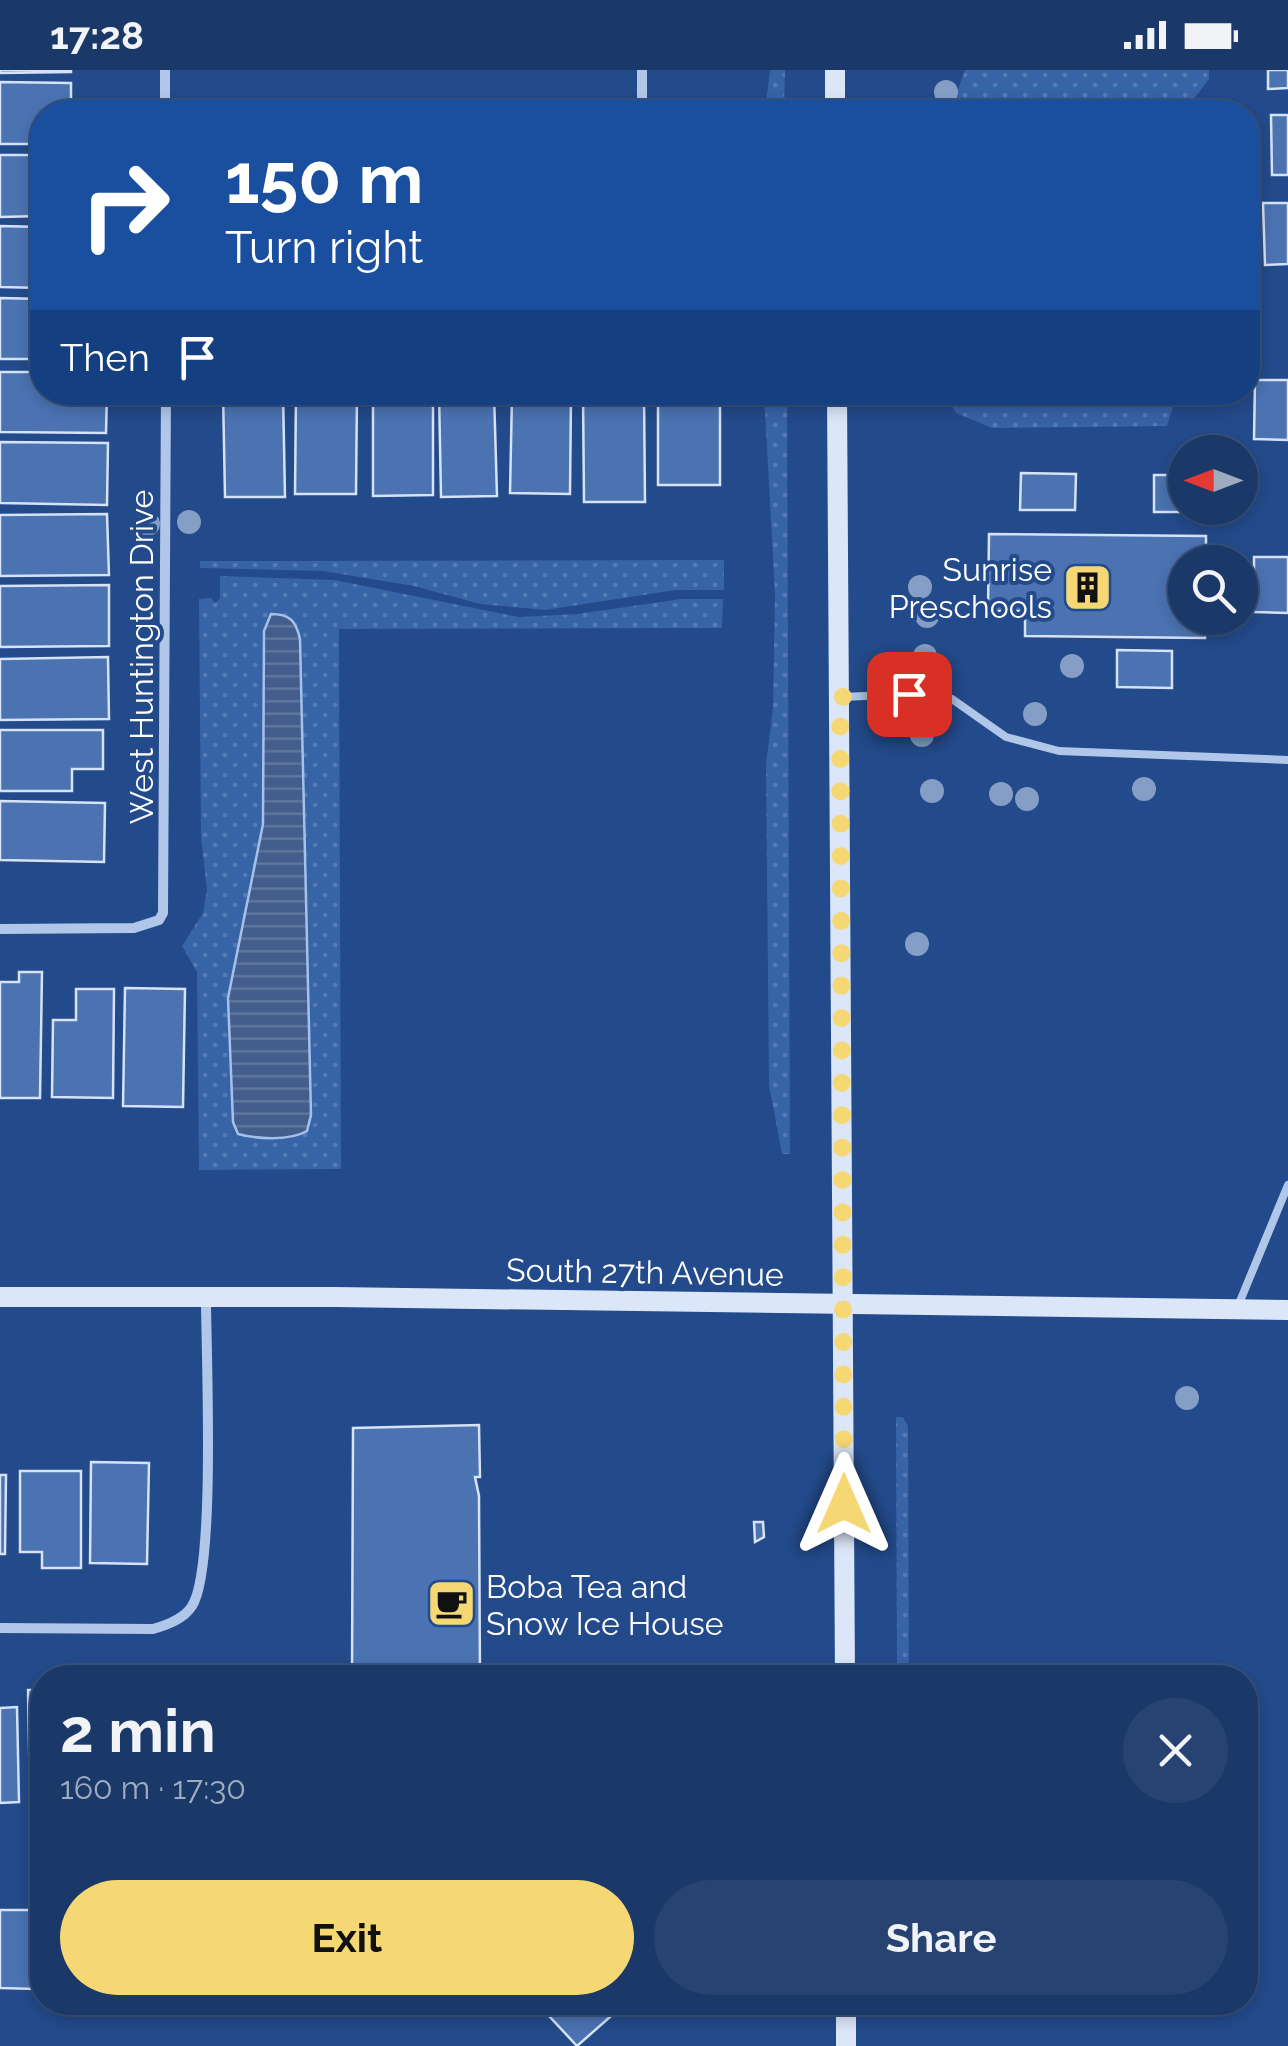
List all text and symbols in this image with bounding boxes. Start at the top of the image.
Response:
text: 17:28 [50,13,144,58]
text: 150 m [225,137,423,219]
icon: right [60,140,190,270]
text: Turn right [225,221,423,274]
icon: arrive [170,330,225,385]
text: Then [60,335,150,380]
north arrow [1168,435,1258,525]
map controls [1168,435,1258,635]
street label: West Huntington Drive [123,490,160,824]
button: search [1168,545,1258,635]
place label: Sunrise Preschools [889,551,1052,625]
building icon: Sunrise Preschools [1061,561,1113,613]
pin [867,652,952,737]
icon: arrive [882,667,937,722]
street label: South 27th Avenue [506,1251,784,1293]
position arrow [792,1452,896,1556]
place label: Boba Tea and Snow Ice House [486,1568,723,1642]
cafe icon: Boba Tea and Snow Ice House [425,1578,477,1630]
text: 2 min [60,1696,216,1766]
button: close [1123,1698,1228,1803]
text: 160 m · 17:30 [60,1769,246,1806]
button: Exit [60,1880,634,1995]
button: Share [654,1880,1228,1995]

